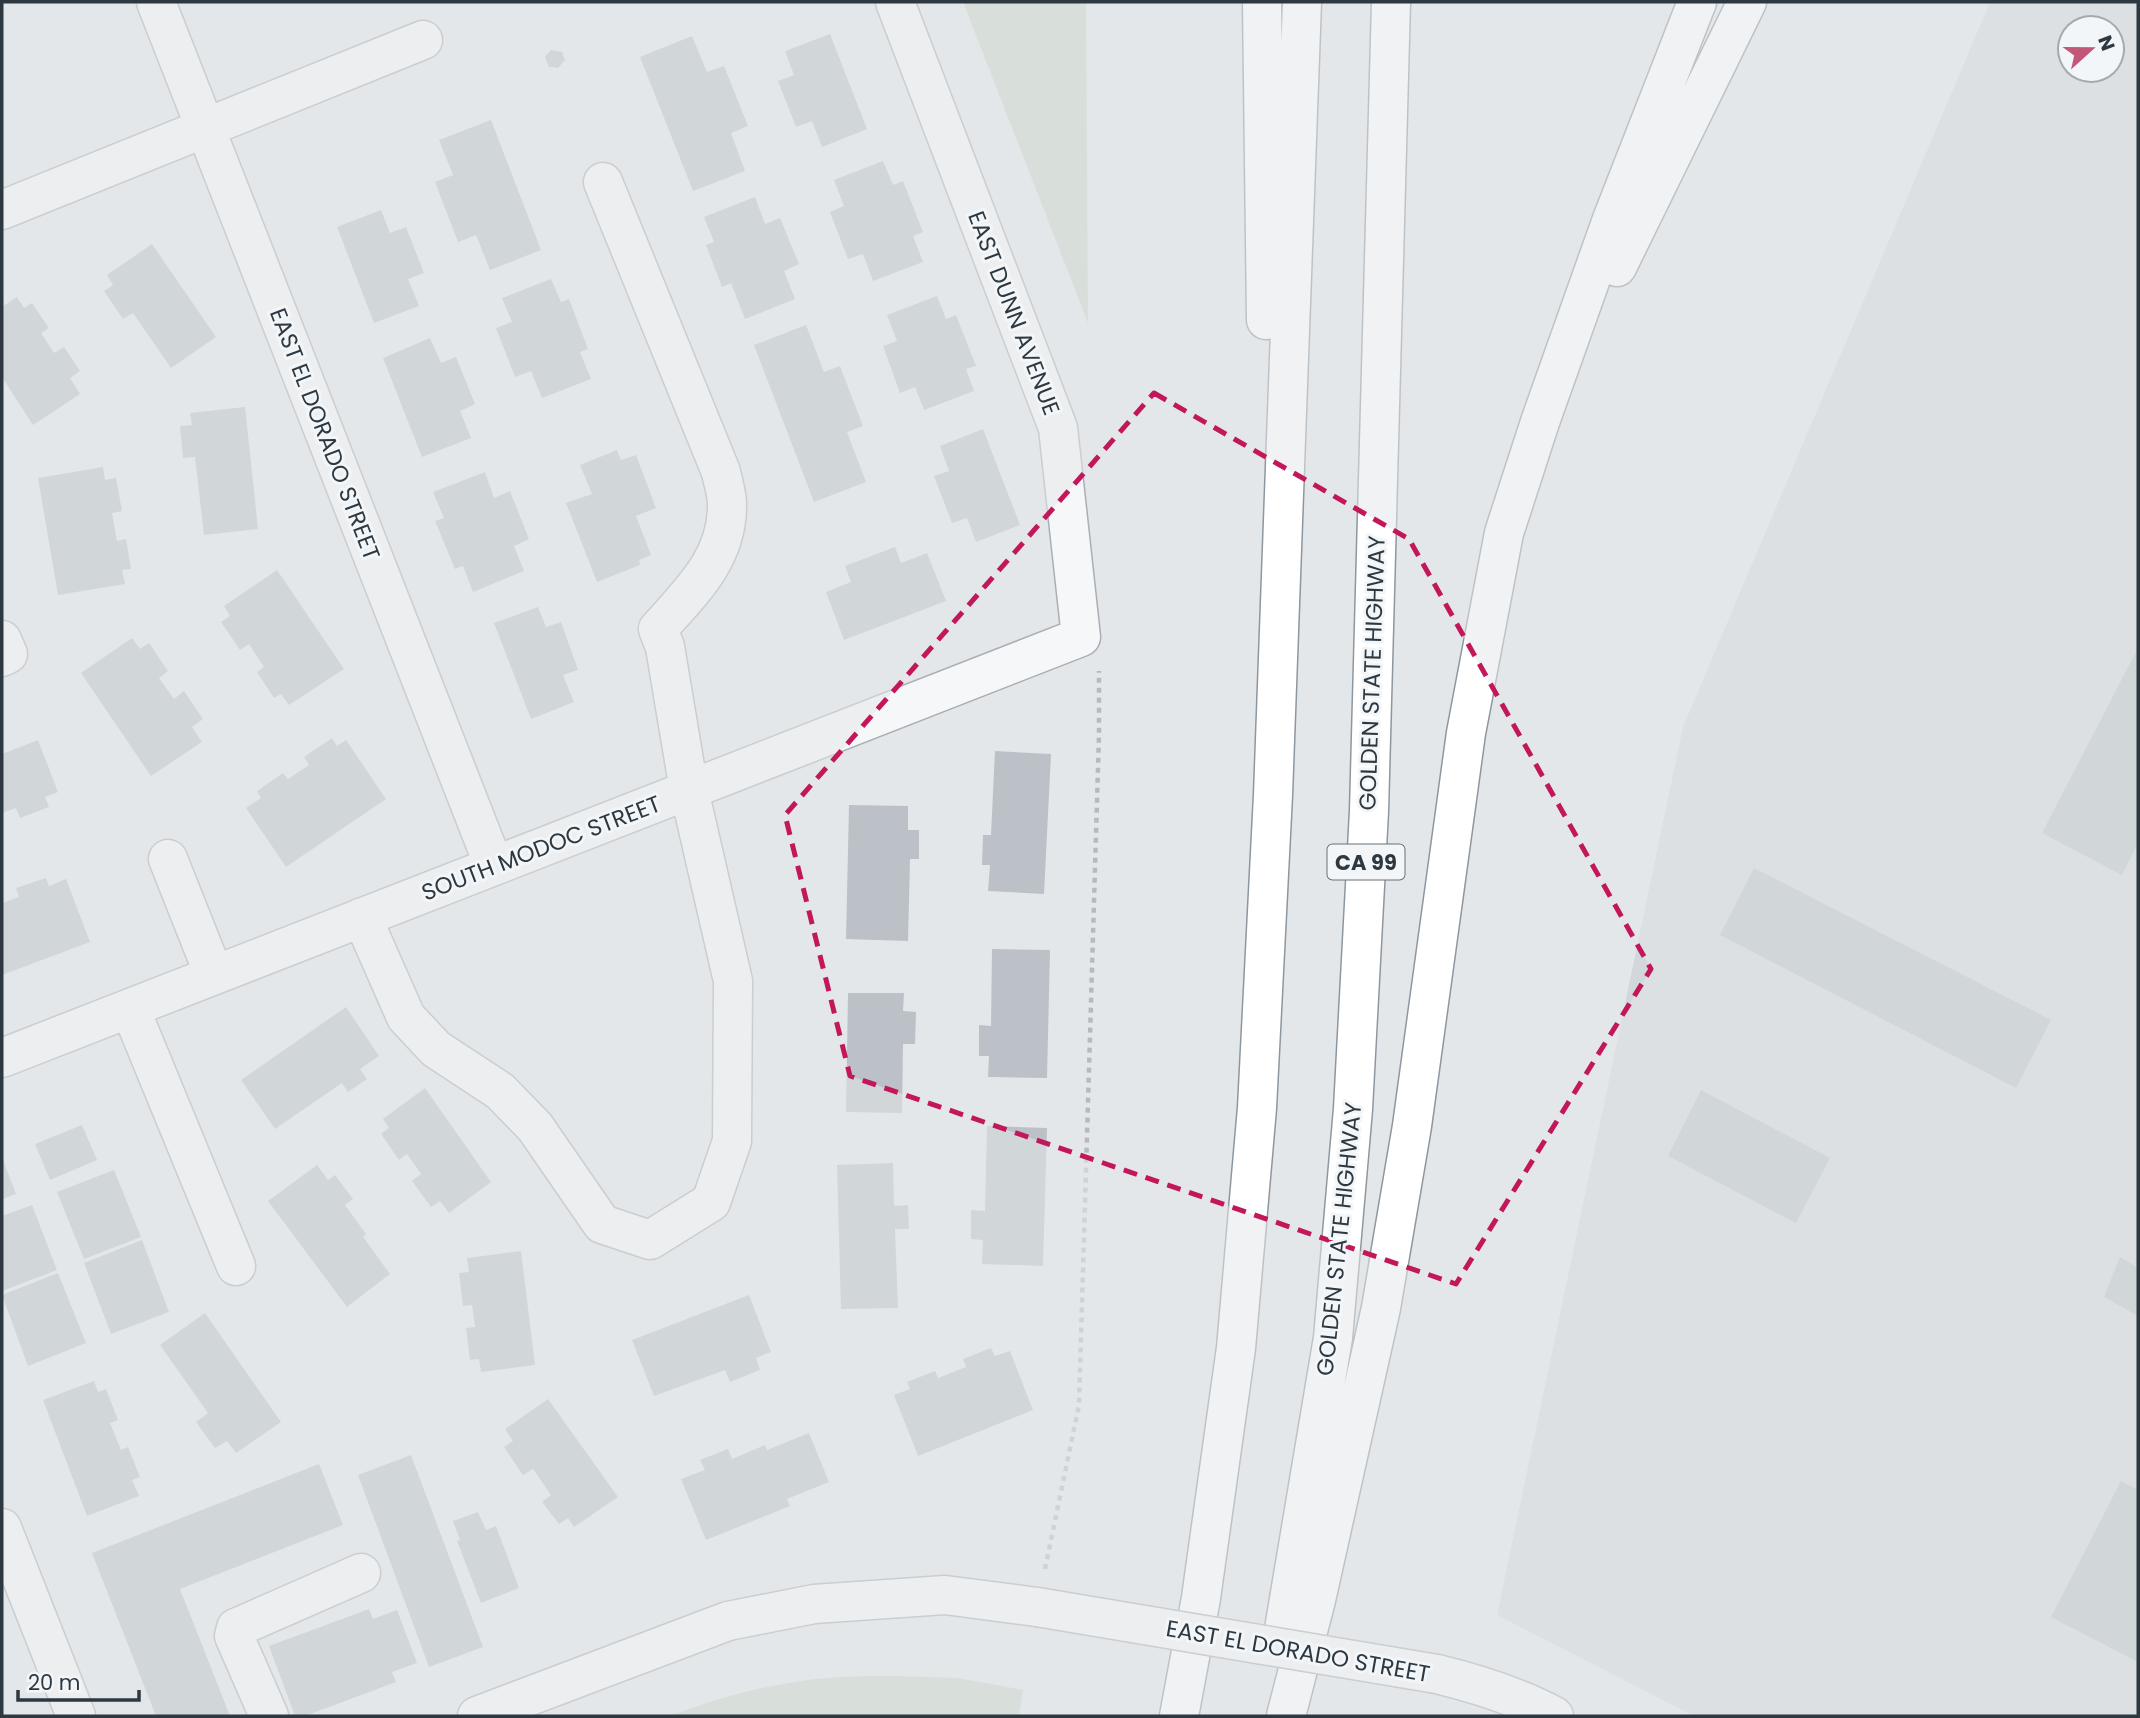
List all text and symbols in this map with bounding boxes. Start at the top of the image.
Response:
north arrow [2056,14,2126,84]
text: N [2091,32,2122,55]
street label: EAST DUNN AVENUE [960,206,1068,420]
street label: EAST EL DORADO STREET [262,303,388,565]
street label: GOLDEN STATE HIGHWAY [1351,535,1393,811]
street label: SOUTH MODOC STREET [417,788,665,908]
road number: CA 99 [1328,844,1404,880]
street label: GOLDEN STATE HIGHWAY [1309,1101,1369,1377]
street label: EAST EL DORADO STREET [1163,1612,1433,1690]
scale bar [18,1658,138,1702]
text: 20 m [28,1668,81,1697]

